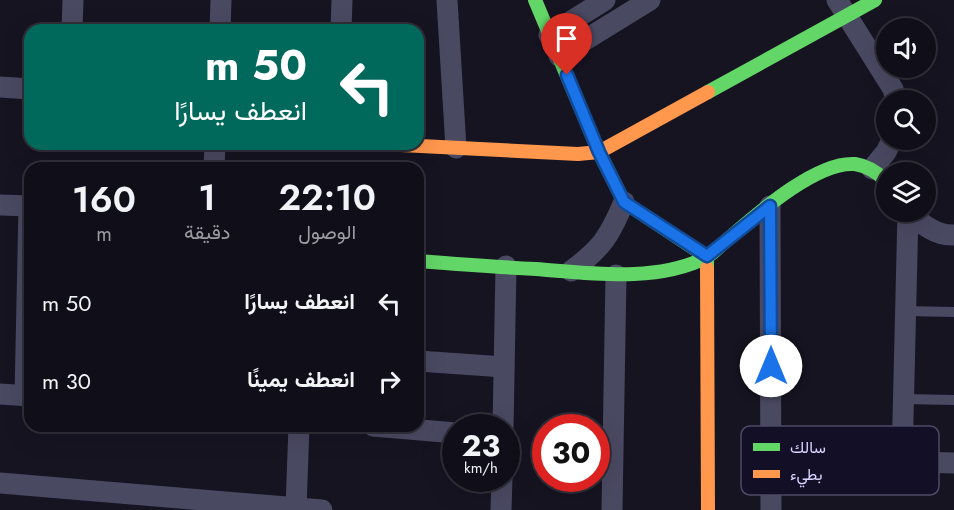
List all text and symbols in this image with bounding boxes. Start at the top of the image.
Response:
pin [541,13,592,75]
map controls [876,18,936,222]
button: sound [876,18,936,78]
icon: arrive [550,22,583,55]
text: 50 m [205,35,307,96]
icon: left [328,48,406,126]
button: search [876,90,936,150]
text: انعطف يسارًا [174,91,307,130]
button: layers [876,162,936,222]
text: 1 [198,171,216,223]
text: 22:10 [278,171,376,223]
text: 160 [72,173,136,225]
text: دقيقة [184,218,230,247]
text: الوصول [298,218,356,247]
text: m [96,220,112,249]
text: انعطف يسارًا [244,285,355,317]
text: 50 m [42,287,91,319]
icon: left [373,287,406,320]
position arrow [739,334,803,398]
text: انعطف يمينًا [247,363,355,395]
text: 30 m [42,365,91,397]
icon: right [373,365,406,398]
speed limit sign: 30 [532,414,610,492]
text: 23 [462,424,500,467]
legend [741,426,939,495]
text: سالك [790,436,826,459]
text: km/h [464,457,498,479]
text: بطيء [790,463,822,488]

